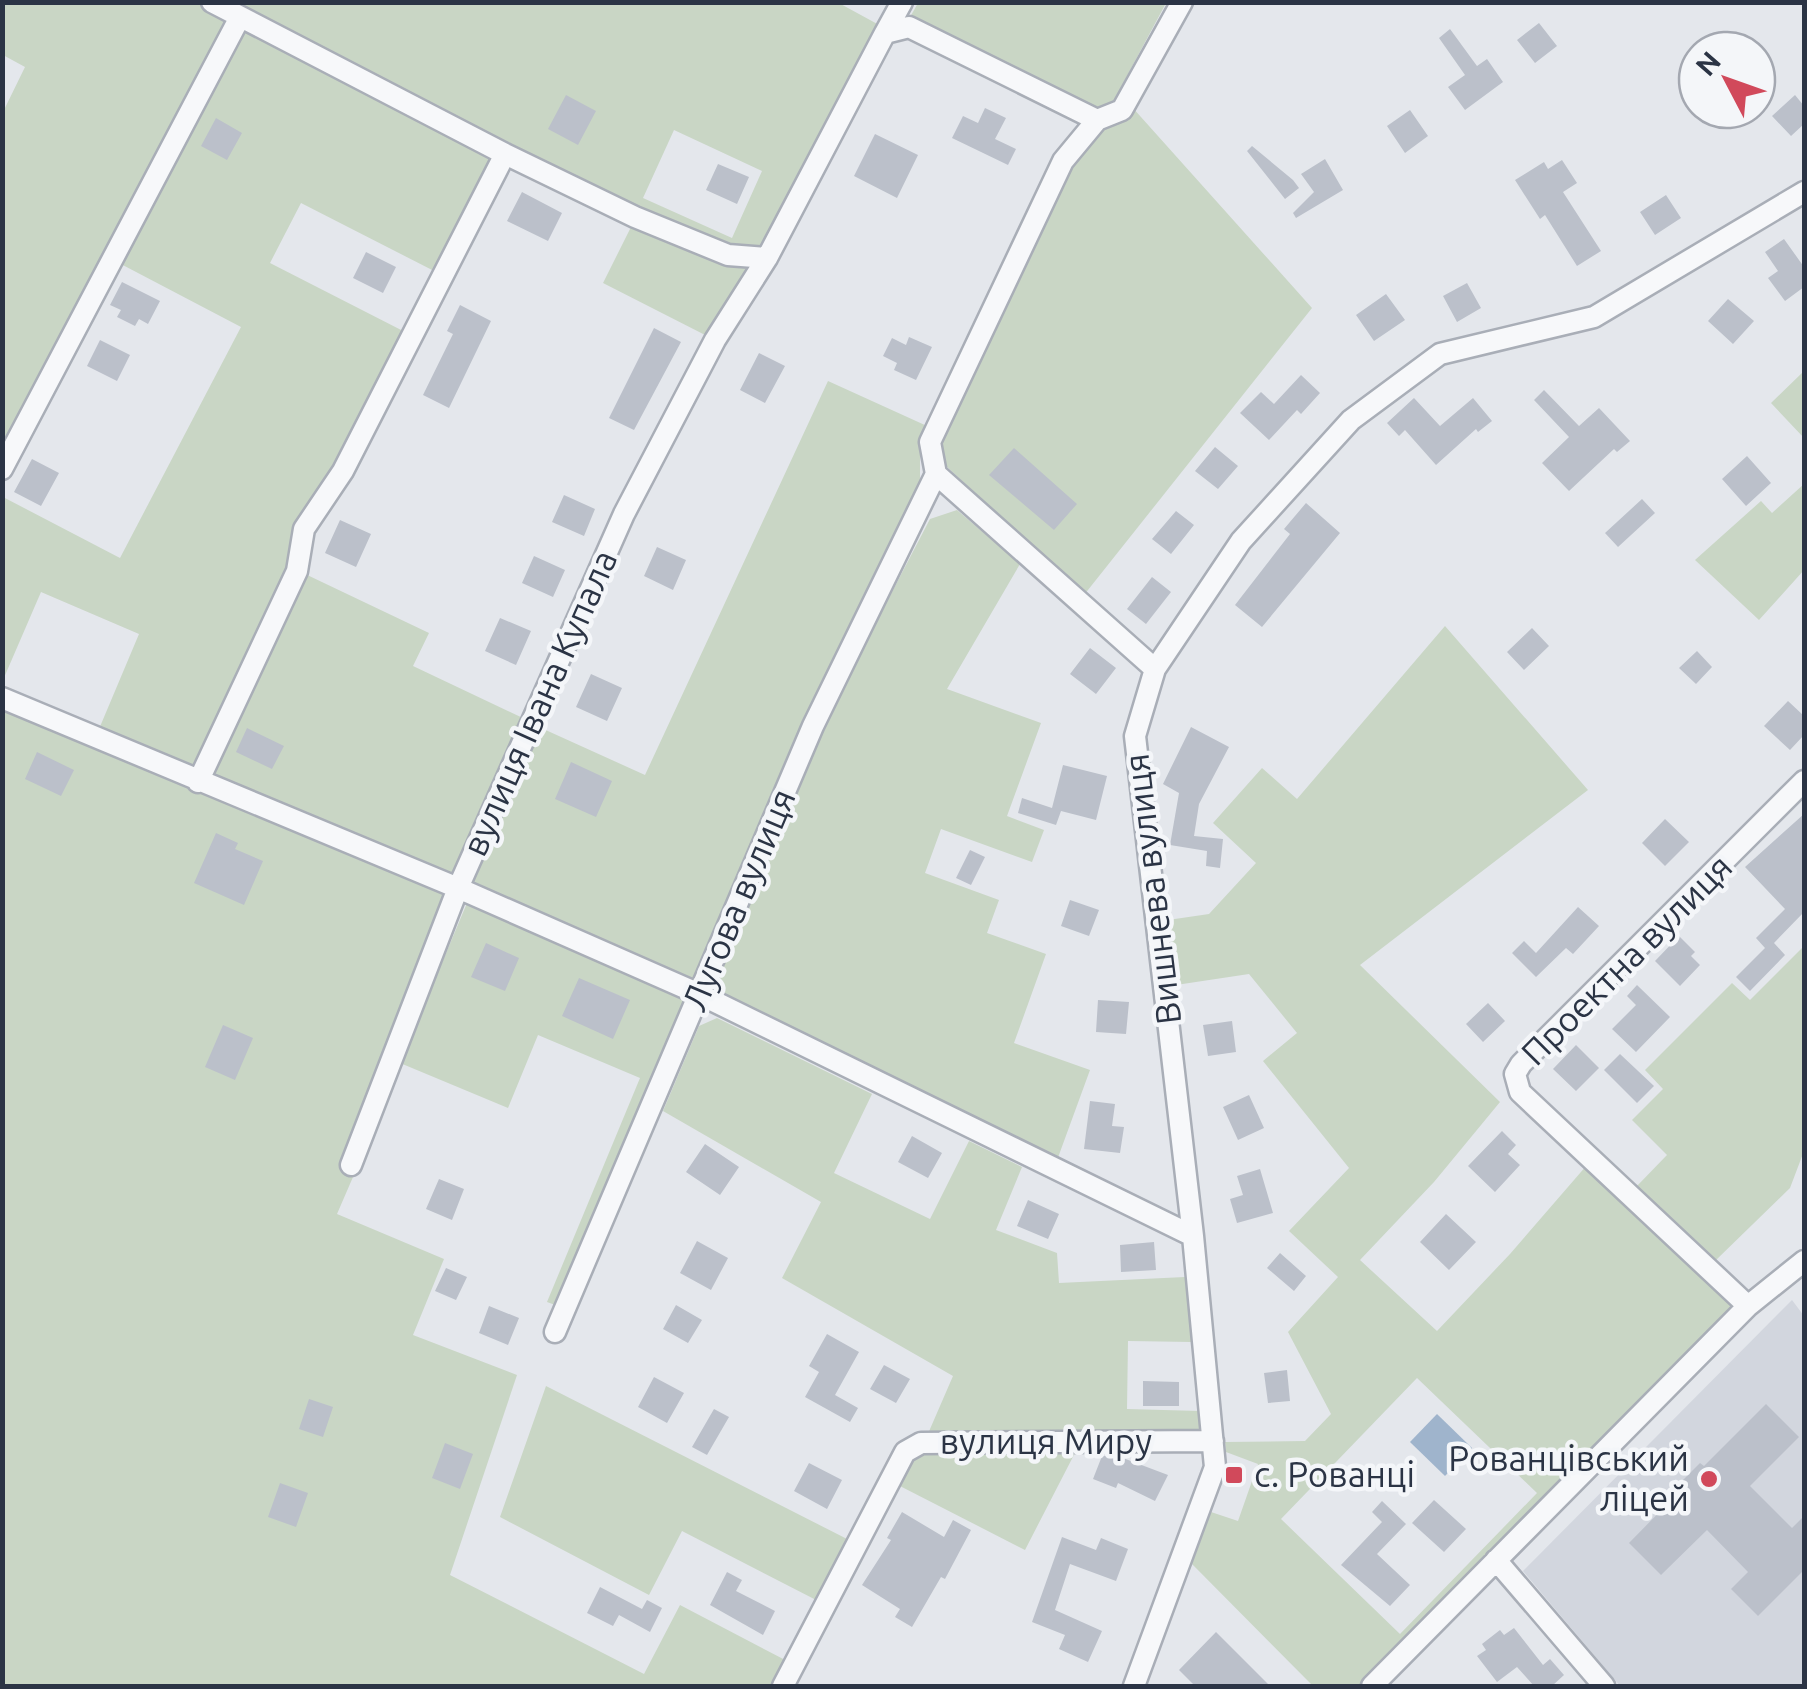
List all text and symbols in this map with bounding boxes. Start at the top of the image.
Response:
north arrow [1677,30,1777,130]
text: N [1689,45,1726,81]
street label: вулиця Івана Купала [454,544,624,862]
street label: Вишнева вулиця [1116,752,1188,1027]
street label: Лугова вулиця [673,783,803,1016]
street label: Проектна вулиця [1513,846,1740,1073]
street label: вулиця Миру [940,1421,1152,1461]
place label: Рованцівський ліцей [1448,1438,1689,1518]
place label: с. Рованці [1254,1454,1415,1494]
marker: с. Рованці [1223,1464,1245,1486]
marker: Рованцівський ліцей [1698,1468,1720,1490]

